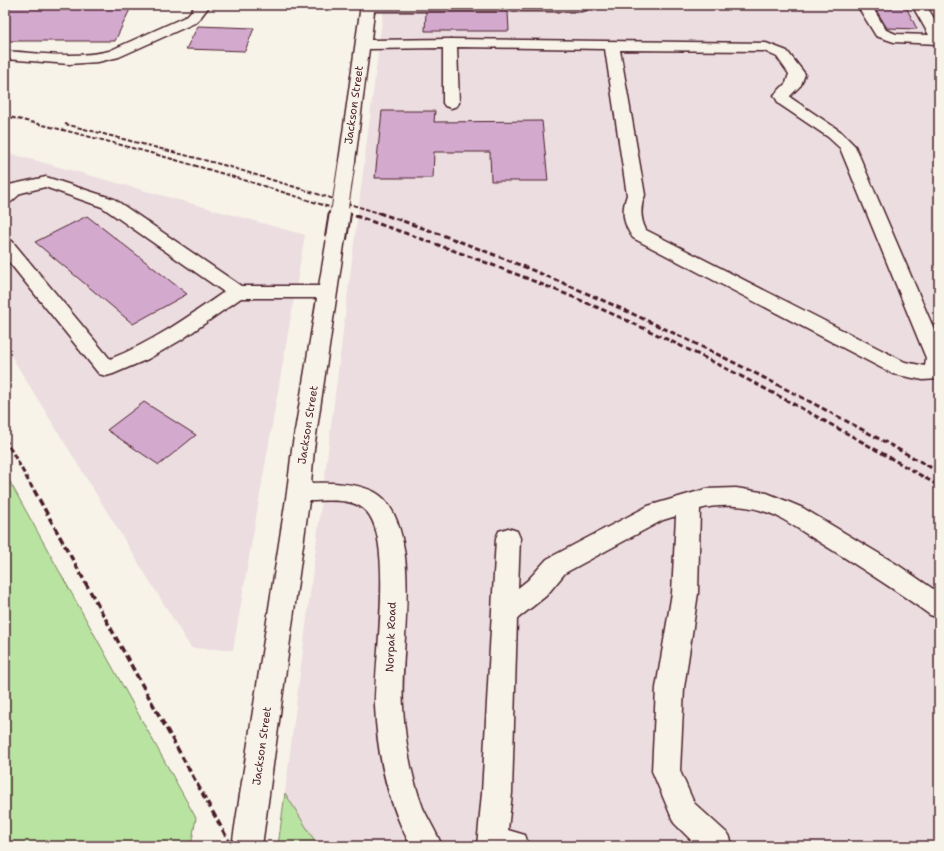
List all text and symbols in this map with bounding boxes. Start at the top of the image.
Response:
street label: Jackson Street [341,64,367,145]
street label: Jackson Street [294,384,322,465]
street label: Norpak Road [382,601,400,672]
street label: Jackson Street [249,705,275,786]

